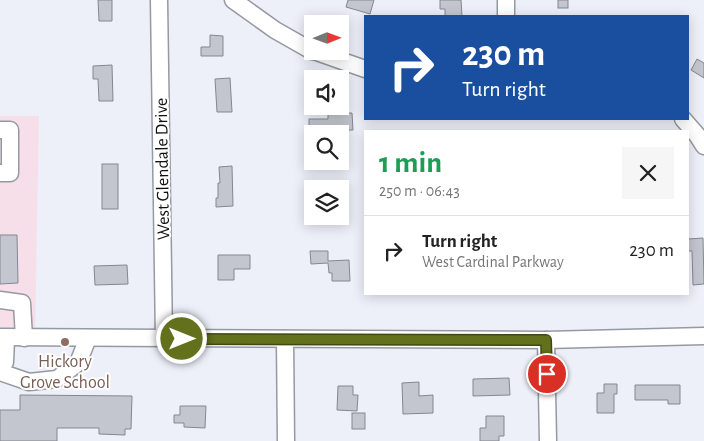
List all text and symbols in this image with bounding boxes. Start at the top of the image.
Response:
north arrow [304,15,349,60]
map controls [304,15,349,225]
icon: right [379,35,444,100]
text: 230 m [462,37,545,72]
button: sound [304,70,349,115]
text: Turn right [462,78,546,100]
street label: West Glendale Drive [153,98,173,240]
button: search [304,125,349,170]
button: close [622,147,674,199]
text: 1 min [379,148,442,178]
button: layers [304,180,349,225]
text: 250 m · 06:43 [379,183,460,199]
text: Turn right [422,232,497,251]
icon: right [379,237,407,265]
text: 230 m [629,241,674,260]
text: West Cardinal Parkway [422,254,564,270]
position arrow [155,312,207,364]
marker: Hickory Grove School [59,336,71,348]
place label: Hickory Grove School [20,353,110,392]
pin [526,353,568,395]
icon: arrive [533,360,561,388]

